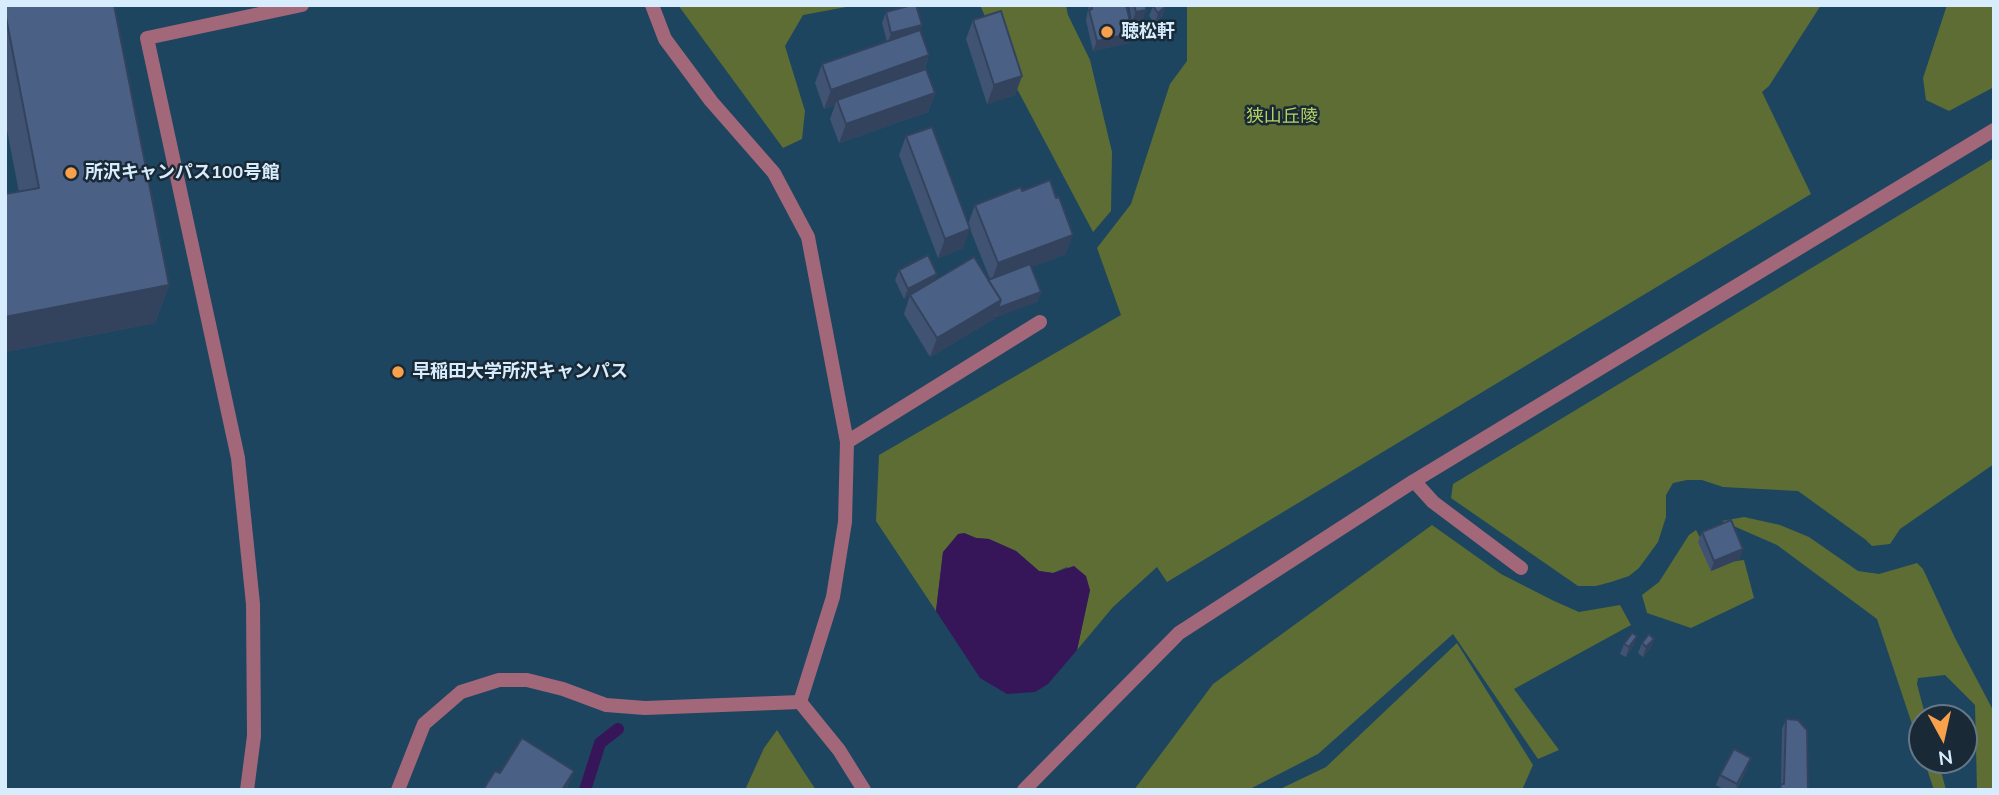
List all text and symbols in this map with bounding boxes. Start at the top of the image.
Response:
place label: 聴松軒 [1121,21,1175,43]
marker: 聴松軒 [1099,24,1115,40]
park label: 狭山丘陵 [1246,106,1318,128]
place label: 所沢キャンパス100号館 [85,162,279,184]
marker: 所沢キャンパス100号館 [63,165,79,181]
place label: 早稲田大学所沢キャンパス [412,361,628,383]
marker: 早稲田大学所沢キャンパス [390,364,406,380]
north arrow [1908,704,1978,774]
text: N [1937,745,1954,771]

